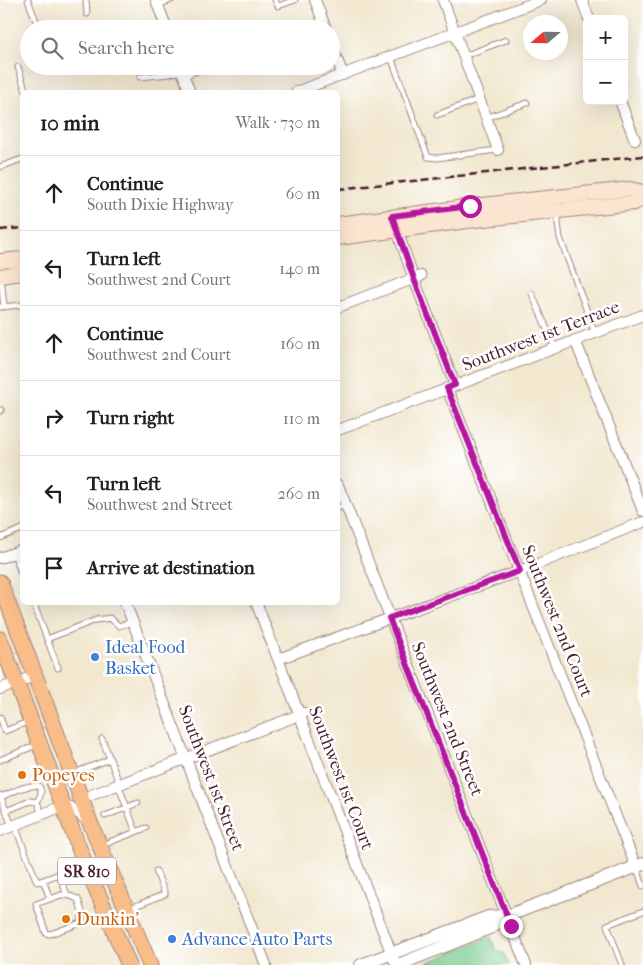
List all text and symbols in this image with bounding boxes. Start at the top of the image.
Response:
north arrow [523,15,568,60]
map controls [583,15,628,105]
button: + [583,15,628,60]
search box [20,20,340,75]
icon: search [38,34,66,62]
text: Search here [78,37,174,59]
button: − [583,60,628,105]
text: 10 min [40,111,99,135]
text: Walk · 730 m [235,113,320,132]
text: Continue [87,173,163,195]
icon: ahead [40,179,68,207]
text: 60 m [286,184,320,203]
text: South Dixie Highway [87,195,234,214]
route start [459,195,482,218]
text: Turn left [87,248,161,270]
icon: left [40,254,68,282]
text: 140 m [279,259,320,278]
text: Southwest 2nd Court [87,270,231,289]
street label: Southwest 1st Terrace [459,296,623,376]
text: Continue [87,323,163,345]
icon: ahead [40,329,68,357]
text: 160 m [280,334,320,353]
text: Southwest 2nd Court [87,345,231,364]
icon: right [40,404,68,432]
text: Turn right [87,407,174,429]
text: 110 m [283,409,320,428]
text: Turn left [87,473,161,495]
icon: left [40,479,68,507]
text: 260 m [278,484,320,503]
text: Southwest 2nd Street [87,495,233,514]
street label: Southwest 2nd Court [517,542,597,701]
icon: arrive [40,554,68,582]
text: Arrive at destination [87,557,255,579]
place label: Ideal Food Basket [105,637,186,679]
street label: Southwest 2nd Street [407,639,488,800]
marker: Ideal Food Basket [89,651,101,663]
street label: Southwest 1st Street [174,702,249,854]
street label: Southwest 1st Court [304,703,378,853]
place label: Popeyes [32,765,95,786]
marker: Popeyes [16,769,28,781]
road number: SR 810 [58,858,116,884]
place label: Dunkin' [76,909,139,930]
marker: Dunkin' [60,913,72,925]
route end [500,915,523,938]
place label: Advance Auto Parts [181,929,333,950]
marker: Advance Auto Parts [166,933,178,945]

